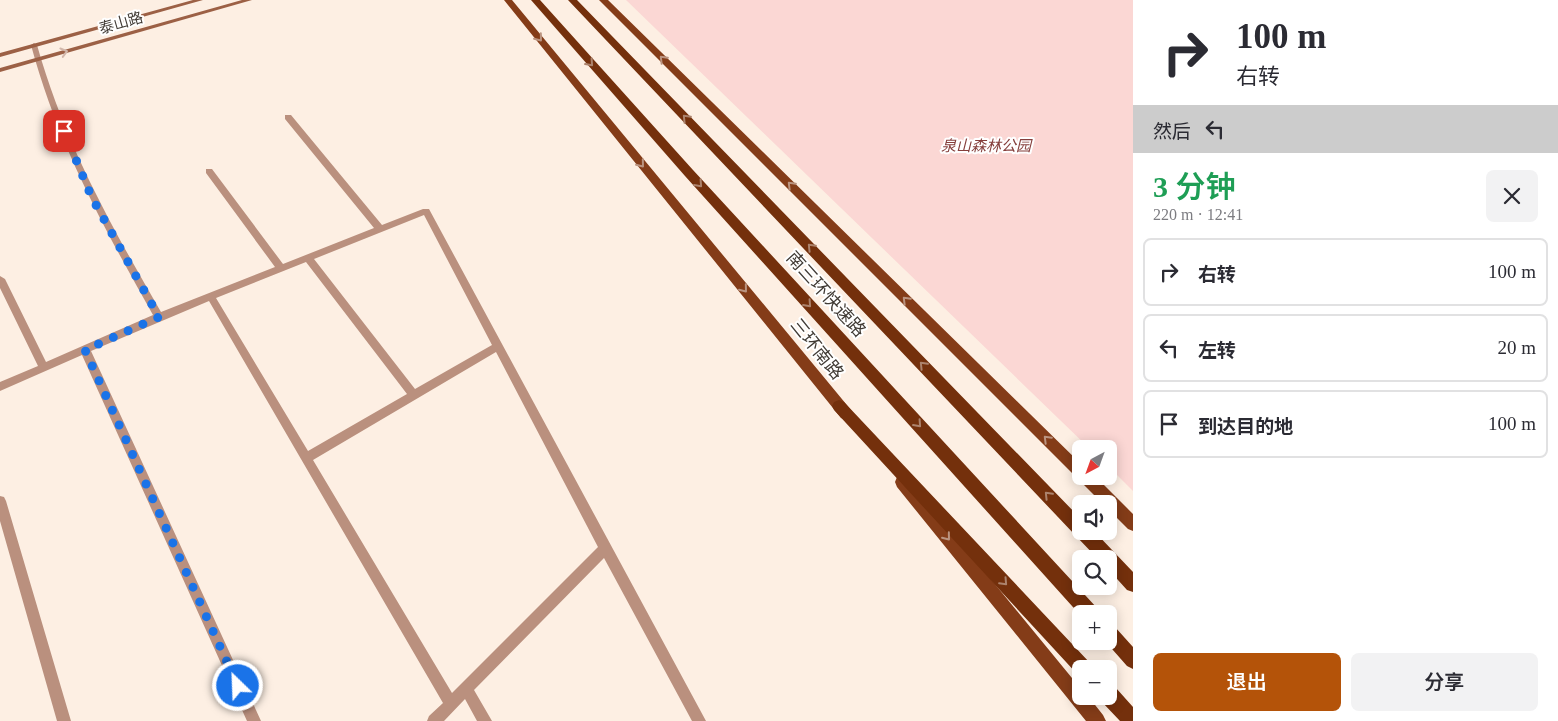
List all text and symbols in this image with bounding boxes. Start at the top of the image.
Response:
street label: 泰山路 [97,9,145,37]
text: 100 m [1236,17,1326,56]
icon: right [1153,20,1218,85]
one-way arrow [533,32,541,41]
one-way arrow [59,47,67,57]
one-way arrow [660,56,669,65]
one-way arrow [584,57,593,66]
text: 右转 [1236,64,1280,89]
pin [43,110,85,152]
one-way arrow [683,114,692,123]
icon: left [1201,115,1229,143]
icon: arrive [50,117,78,145]
text: 然后 [1153,121,1191,142]
park label: 泉山森林公园 [941,138,1033,154]
one-way arrow [636,158,645,167]
text: 3 分钟 [1153,170,1236,203]
button: close [1486,170,1538,222]
one-way arrow [693,178,702,187]
one-way arrow [787,182,796,191]
text: 220 m · 12:41 [1153,206,1243,223]
one-way arrow [807,244,816,253]
street label: 南三环快速路 [782,247,870,341]
icon: right [1155,258,1183,286]
text: 100 m [1488,261,1536,282]
text: 右转 [1198,264,1236,285]
one-way arrow [739,284,748,293]
one-way arrow [903,297,912,306]
one-way arrow [802,298,811,307]
street label: 三环南路 [787,315,847,383]
icon: left [1155,334,1183,362]
text: 20 m [1497,337,1536,358]
text: 左转 [1198,340,1236,361]
one-way arrow [920,361,929,370]
icon: arrive [1155,410,1183,438]
text: 100 m [1488,413,1536,434]
text: 到达目的地 [1198,416,1293,437]
one-way arrow [912,418,921,427]
one-way arrow [1043,435,1052,444]
north arrow [1072,440,1118,485]
map controls [1072,440,1117,705]
one-way arrow [1044,491,1053,500]
button: sound [1072,495,1117,540]
one-way arrow [941,531,949,540]
button: search [1072,550,1117,595]
one-way arrow [998,577,1007,586]
button: + [1072,605,1117,650]
button: 退出 [1153,653,1341,711]
button: 分享 [1351,653,1538,711]
position arrow [211,659,263,711]
button: − [1072,660,1117,705]

